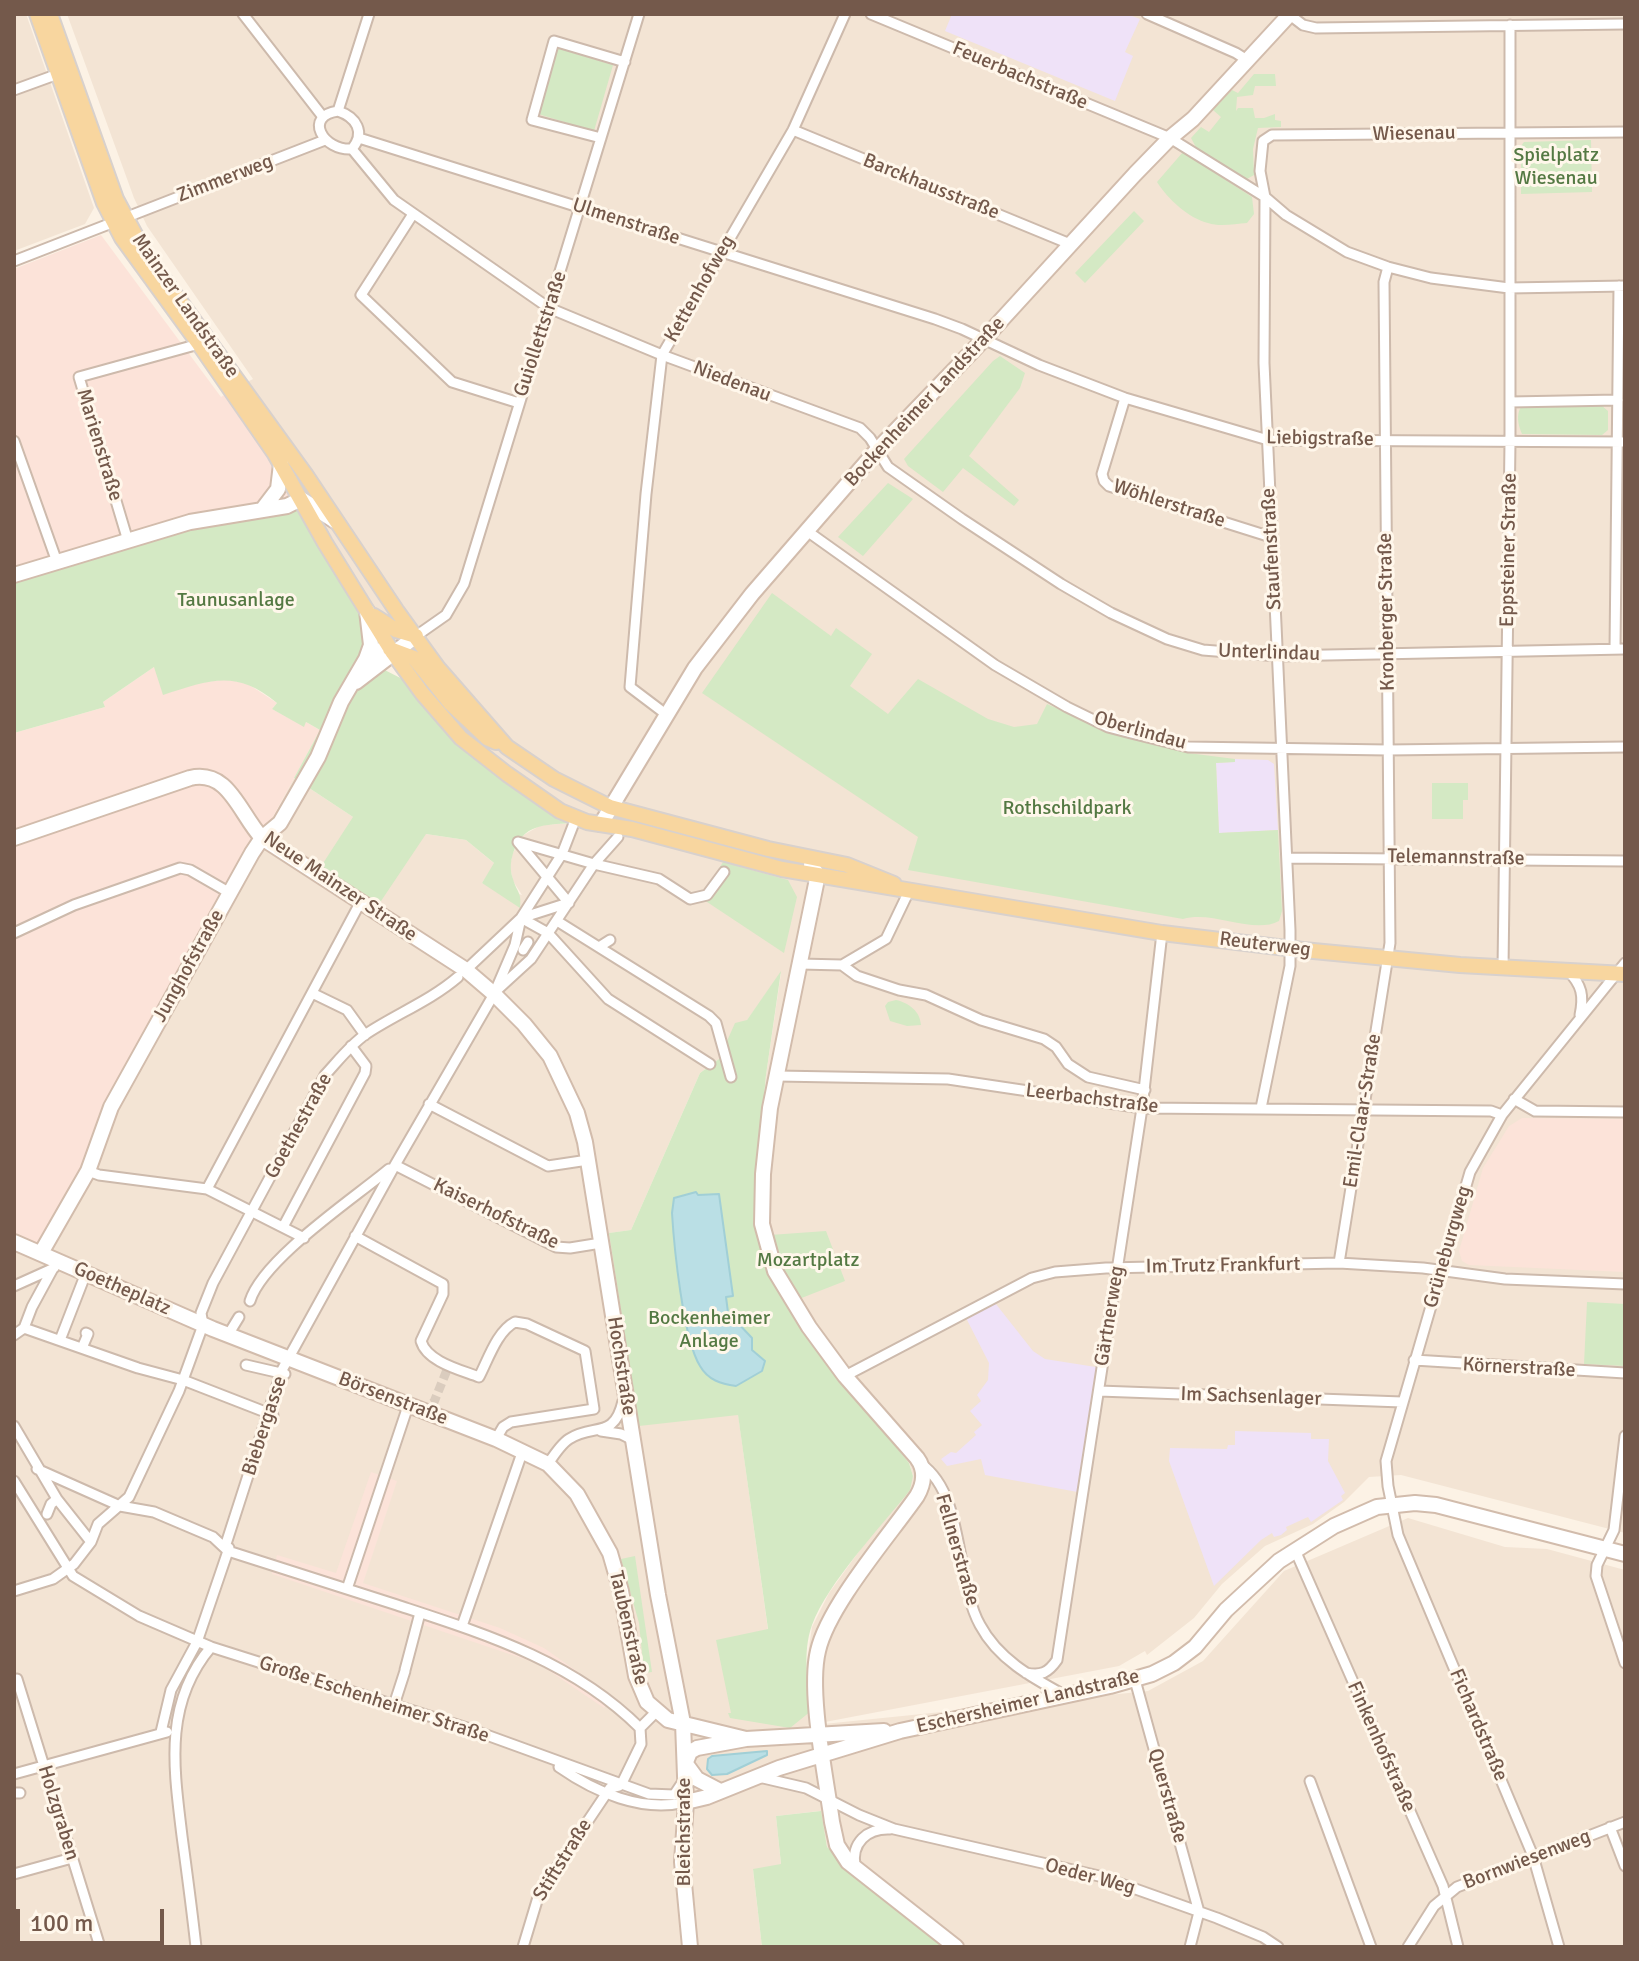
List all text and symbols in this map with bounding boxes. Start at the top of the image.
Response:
street label: Feuerbachstraße [949,37,1091,115]
street label: Wiesenau [1372,121,1456,147]
park label: Spielplatz Wiesenau [1513,144,1599,191]
street label: Barckhausstraße [859,149,1003,225]
street label: Zimmerweg [174,150,276,208]
street label: Ulmenstraße [569,193,683,251]
street label: Mainzer Landstraße [126,229,244,383]
street label: Kettenhofweg [660,231,740,347]
street label: Guiollettstraße [509,268,573,400]
street label: Bockenheimer Landstraße [840,312,1010,492]
street label: Niedenau [690,356,774,408]
street label: Marienstraße [71,386,127,504]
street label: Liebigstraße [1266,426,1374,452]
street label: Eppsteiner Straße [1496,473,1522,627]
street label: Wöhlerstraße [1110,475,1228,533]
street label: Staufenstraße [1257,487,1287,611]
street label: Kronberger Straße [1374,533,1400,691]
park label: Taunusanlage [177,589,295,613]
street label: Unterlindau [1217,639,1321,667]
street label: Oberlindau [1091,706,1189,756]
park label: Rothschildpark [1003,797,1131,821]
street label: Neue Mainzer Straße [259,827,421,947]
street label: Telemannstraße [1387,845,1525,871]
street label: Junghofstraße [148,906,230,1026]
street label: Reuterweg [1218,927,1312,963]
street label: Emil-Claar-Straße [1339,1032,1387,1190]
street label: Goethestraße [260,1069,338,1183]
street label: Leerbachstraße [1024,1079,1160,1119]
street label: Kaiserhofstraße [429,1173,563,1255]
street label: Grüneburgweg [1419,1183,1477,1311]
park label: Mozartplatz [757,1249,859,1273]
street label: Im Trutz Frankfurt [1145,1253,1301,1279]
street label: Goetheplatz [70,1257,174,1321]
street label: Gärtnerweg [1090,1264,1130,1368]
park label: Bockenheimer Anlage [648,1307,770,1354]
street label: Hochstraße [601,1315,641,1417]
street label: Körnerstraße [1462,1353,1576,1383]
street label: Börsenstraße [335,1367,451,1431]
street label: Biebergasse [238,1373,292,1479]
street label: Im Sachsenlager [1180,1383,1322,1411]
street label: Fellnerstraße [930,1491,984,1609]
street label: Taubenstraße [603,1569,653,1687]
street label: Große Eschenheimer Straße [256,1651,492,1749]
street label: Eschersheimer Landstraße [914,1665,1142,1739]
street label: Fichardstraße [1444,1665,1512,1785]
street label: Finkenhofstraße [1341,1678,1421,1816]
street label: Querstraße [1142,1746,1192,1846]
street label: Holzgraben [32,1762,84,1864]
street label: Bleichstraße [673,1777,697,1887]
street label: Stiftstraße [528,1815,598,1905]
street label: Bornwiesenweg [1460,1825,1594,1895]
street label: Oeder Weg [1042,1853,1138,1901]
scale bar [20,1893,168,1943]
text: 100 m [30,1908,93,1938]

